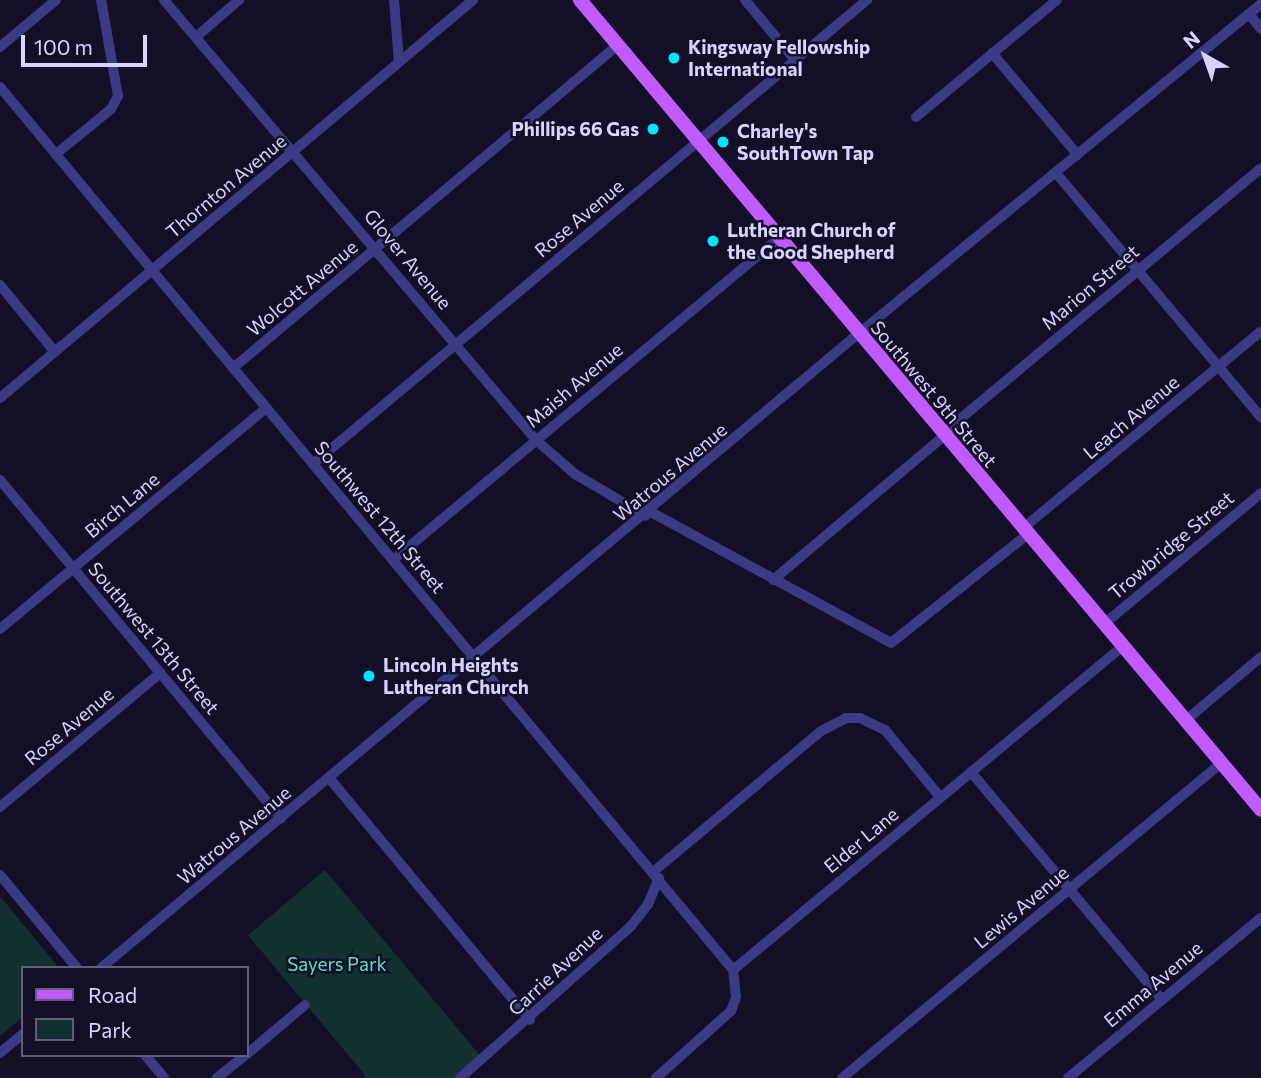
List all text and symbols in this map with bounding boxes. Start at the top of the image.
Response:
scale bar [24,21,150,65]
north arrow [1170,21,1240,91]
text: N [1178,26,1204,53]
text: 100 m [34,34,93,59]
place label: Kingsway Fellowship International [688,36,870,80]
marker: Kingsway Fellowship International [666,50,682,66]
place label: Phillips 66 Gas [511,118,639,140]
place label: Charley's SouthTown Tap [737,120,874,164]
marker: Phillips 66 Gas [645,121,661,137]
street label: Thornton Avenue [161,129,291,243]
marker: Charley's SouthTown Tap [715,134,731,150]
street label: Rose Avenue [530,174,628,262]
street label: Glover Avenue [359,204,457,314]
place label: Lutheran Church of the Good Shepherd [727,219,895,263]
marker: Lutheran Church of the Good Shepherd [705,233,721,249]
street label: Wolcott Avenue [242,235,362,341]
street label: Marion Street [1037,240,1143,334]
street label: Southwest 9th Street [866,316,1002,472]
street label: Maish Avenue [521,338,627,432]
street label: Leach Avenue [1078,370,1184,464]
street label: Watrous Avenue [609,418,731,526]
street label: Southwest 12th Street [310,436,450,598]
street label: Birch Lane [80,467,164,543]
street label: Trowbridge Street [1104,486,1238,604]
street label: Southwest 13th Street [84,557,224,719]
place label: Lincoln Heights Lutheran Church [383,654,529,698]
marker: Lincoln Heights Lutheran Church [361,668,377,684]
street label: Rose Avenue [20,682,118,770]
street label: Watrous Avenue [173,781,295,889]
street label: Elder Lane [819,802,903,878]
street label: Lewis Avenue [969,861,1073,953]
street label: Carrie Avenue [503,922,607,1020]
street label: Emma Avenue [1099,936,1207,1032]
park label: Sayers Park [287,953,387,975]
legend [21,966,248,1057]
text: Road [88,982,137,1007]
text: Park [88,1017,132,1042]

